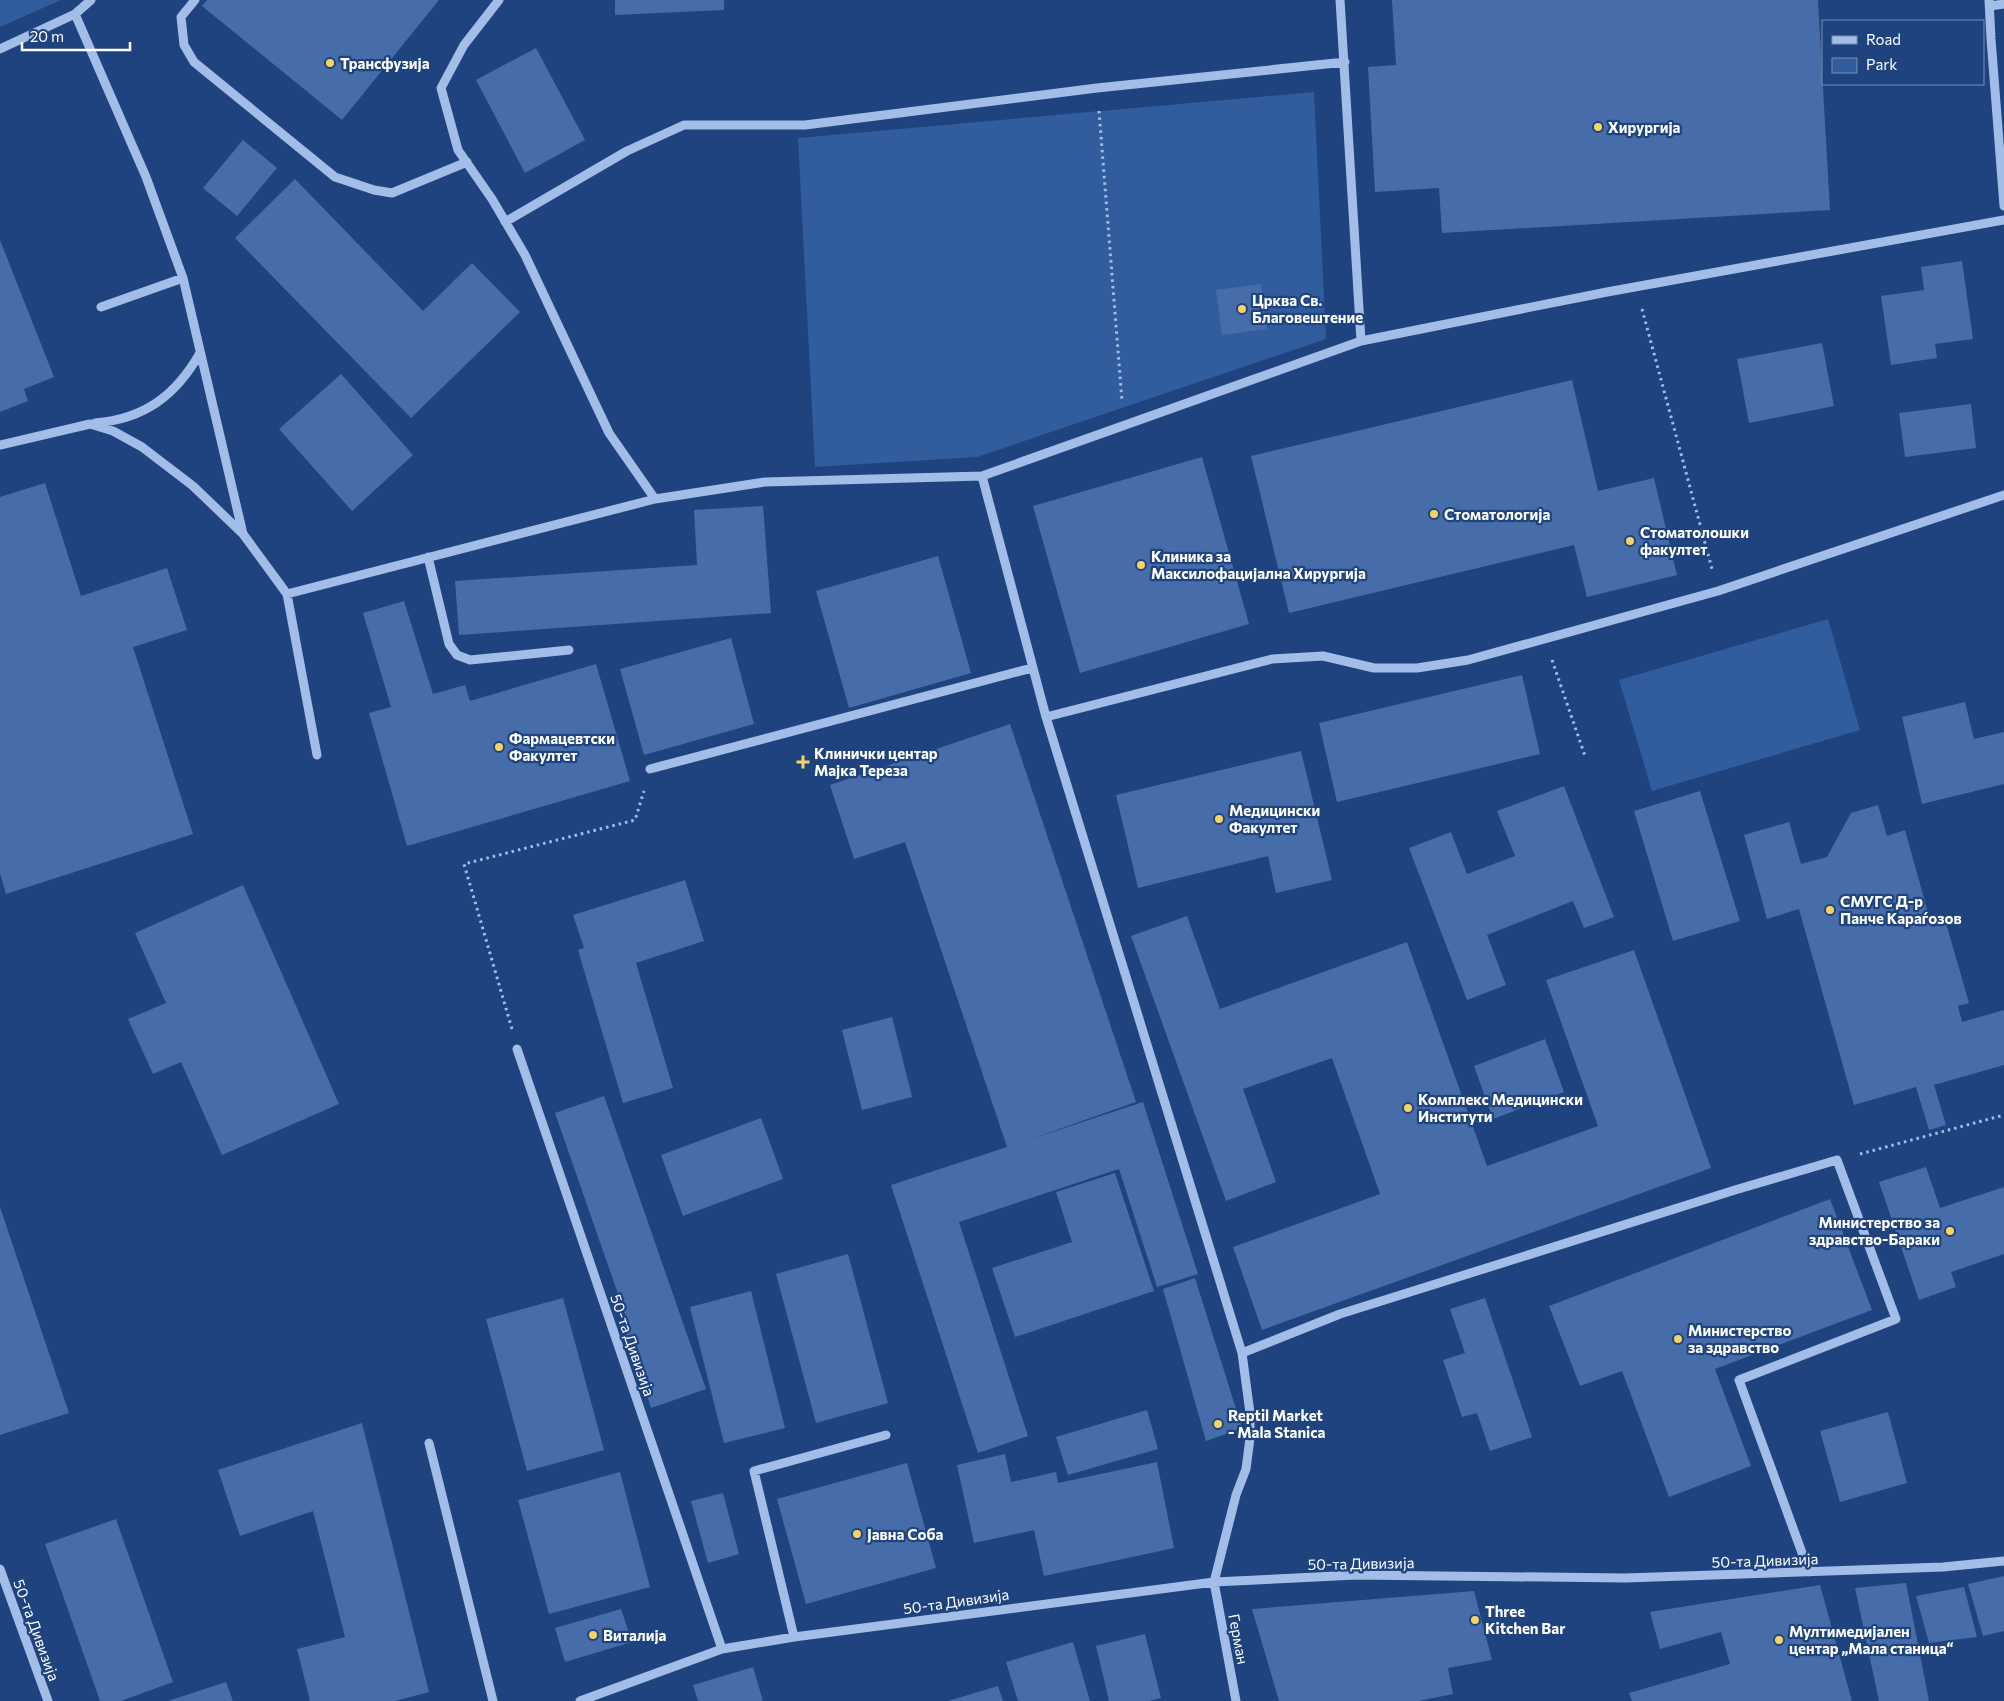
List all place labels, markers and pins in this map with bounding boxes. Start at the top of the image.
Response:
place label: Трансфузија [340,54,430,72]
marker: Трансфузија [324,57,336,69]
place label: Хирургија [1608,118,1681,136]
marker: Хирургија [1592,121,1604,133]
place label: Црква Св. Благовештение [1252,291,1363,326]
marker: Црква Св. Благовештение [1236,303,1248,315]
place label: Стоматологија [1444,505,1550,523]
marker: Стоматологија [1428,508,1440,520]
place label: Стоматолошки факултет [1640,523,1749,558]
marker: Стоматолошки факултет [1624,535,1636,547]
place label: Клиника за Максилофацијална Хирургија [1151,547,1366,582]
marker: Клиника за Максилофацијална Хирургија [1135,559,1147,571]
place label: Фармацевтски Факултет [509,729,615,764]
marker: Фармацевтски Факултет [493,741,505,753]
place label: Клинички центар Мајка Тереза [814,744,938,779]
marker: Клинички центар Мајка Тереза [796,755,810,769]
place label: Медицински Факултет [1229,801,1320,836]
marker: Медицински Факултет [1213,813,1225,825]
place label: СМУГС Д-р Панче Караѓозов [1840,892,1962,927]
marker: СМУГС Д-р Панче Караѓозов [1824,904,1836,916]
place label: Комплекс Медицински Институти [1418,1090,1583,1125]
marker: Комплекс Медицински Институти [1402,1102,1414,1114]
place label: Министерство за здравство-Бараки [1809,1213,1940,1248]
marker: Министерство за здравство-Бараки [1944,1225,1956,1237]
place label: Министерство за здравство [1688,1321,1791,1356]
marker: Министерство за здравство [1672,1333,1684,1345]
place label: Reptil Market - Mala Stanica [1228,1406,1326,1441]
marker: Reptil Market - Mala Stanica [1212,1418,1224,1430]
place label: Јавна Соба [867,1525,943,1543]
marker: Јавна Соба [851,1528,863,1540]
place label: Three Kitchen Bar [1485,1602,1565,1637]
marker: Three Kitchen Bar [1469,1614,1481,1626]
place label: Мултимедијален центар „Мала станица“ [1789,1622,1954,1657]
place label: Виталија [603,1626,667,1644]
marker: Виталија [587,1629,599,1641]
marker: Мултимедијален центар „Мала станица“ [1773,1634,1785,1646]

